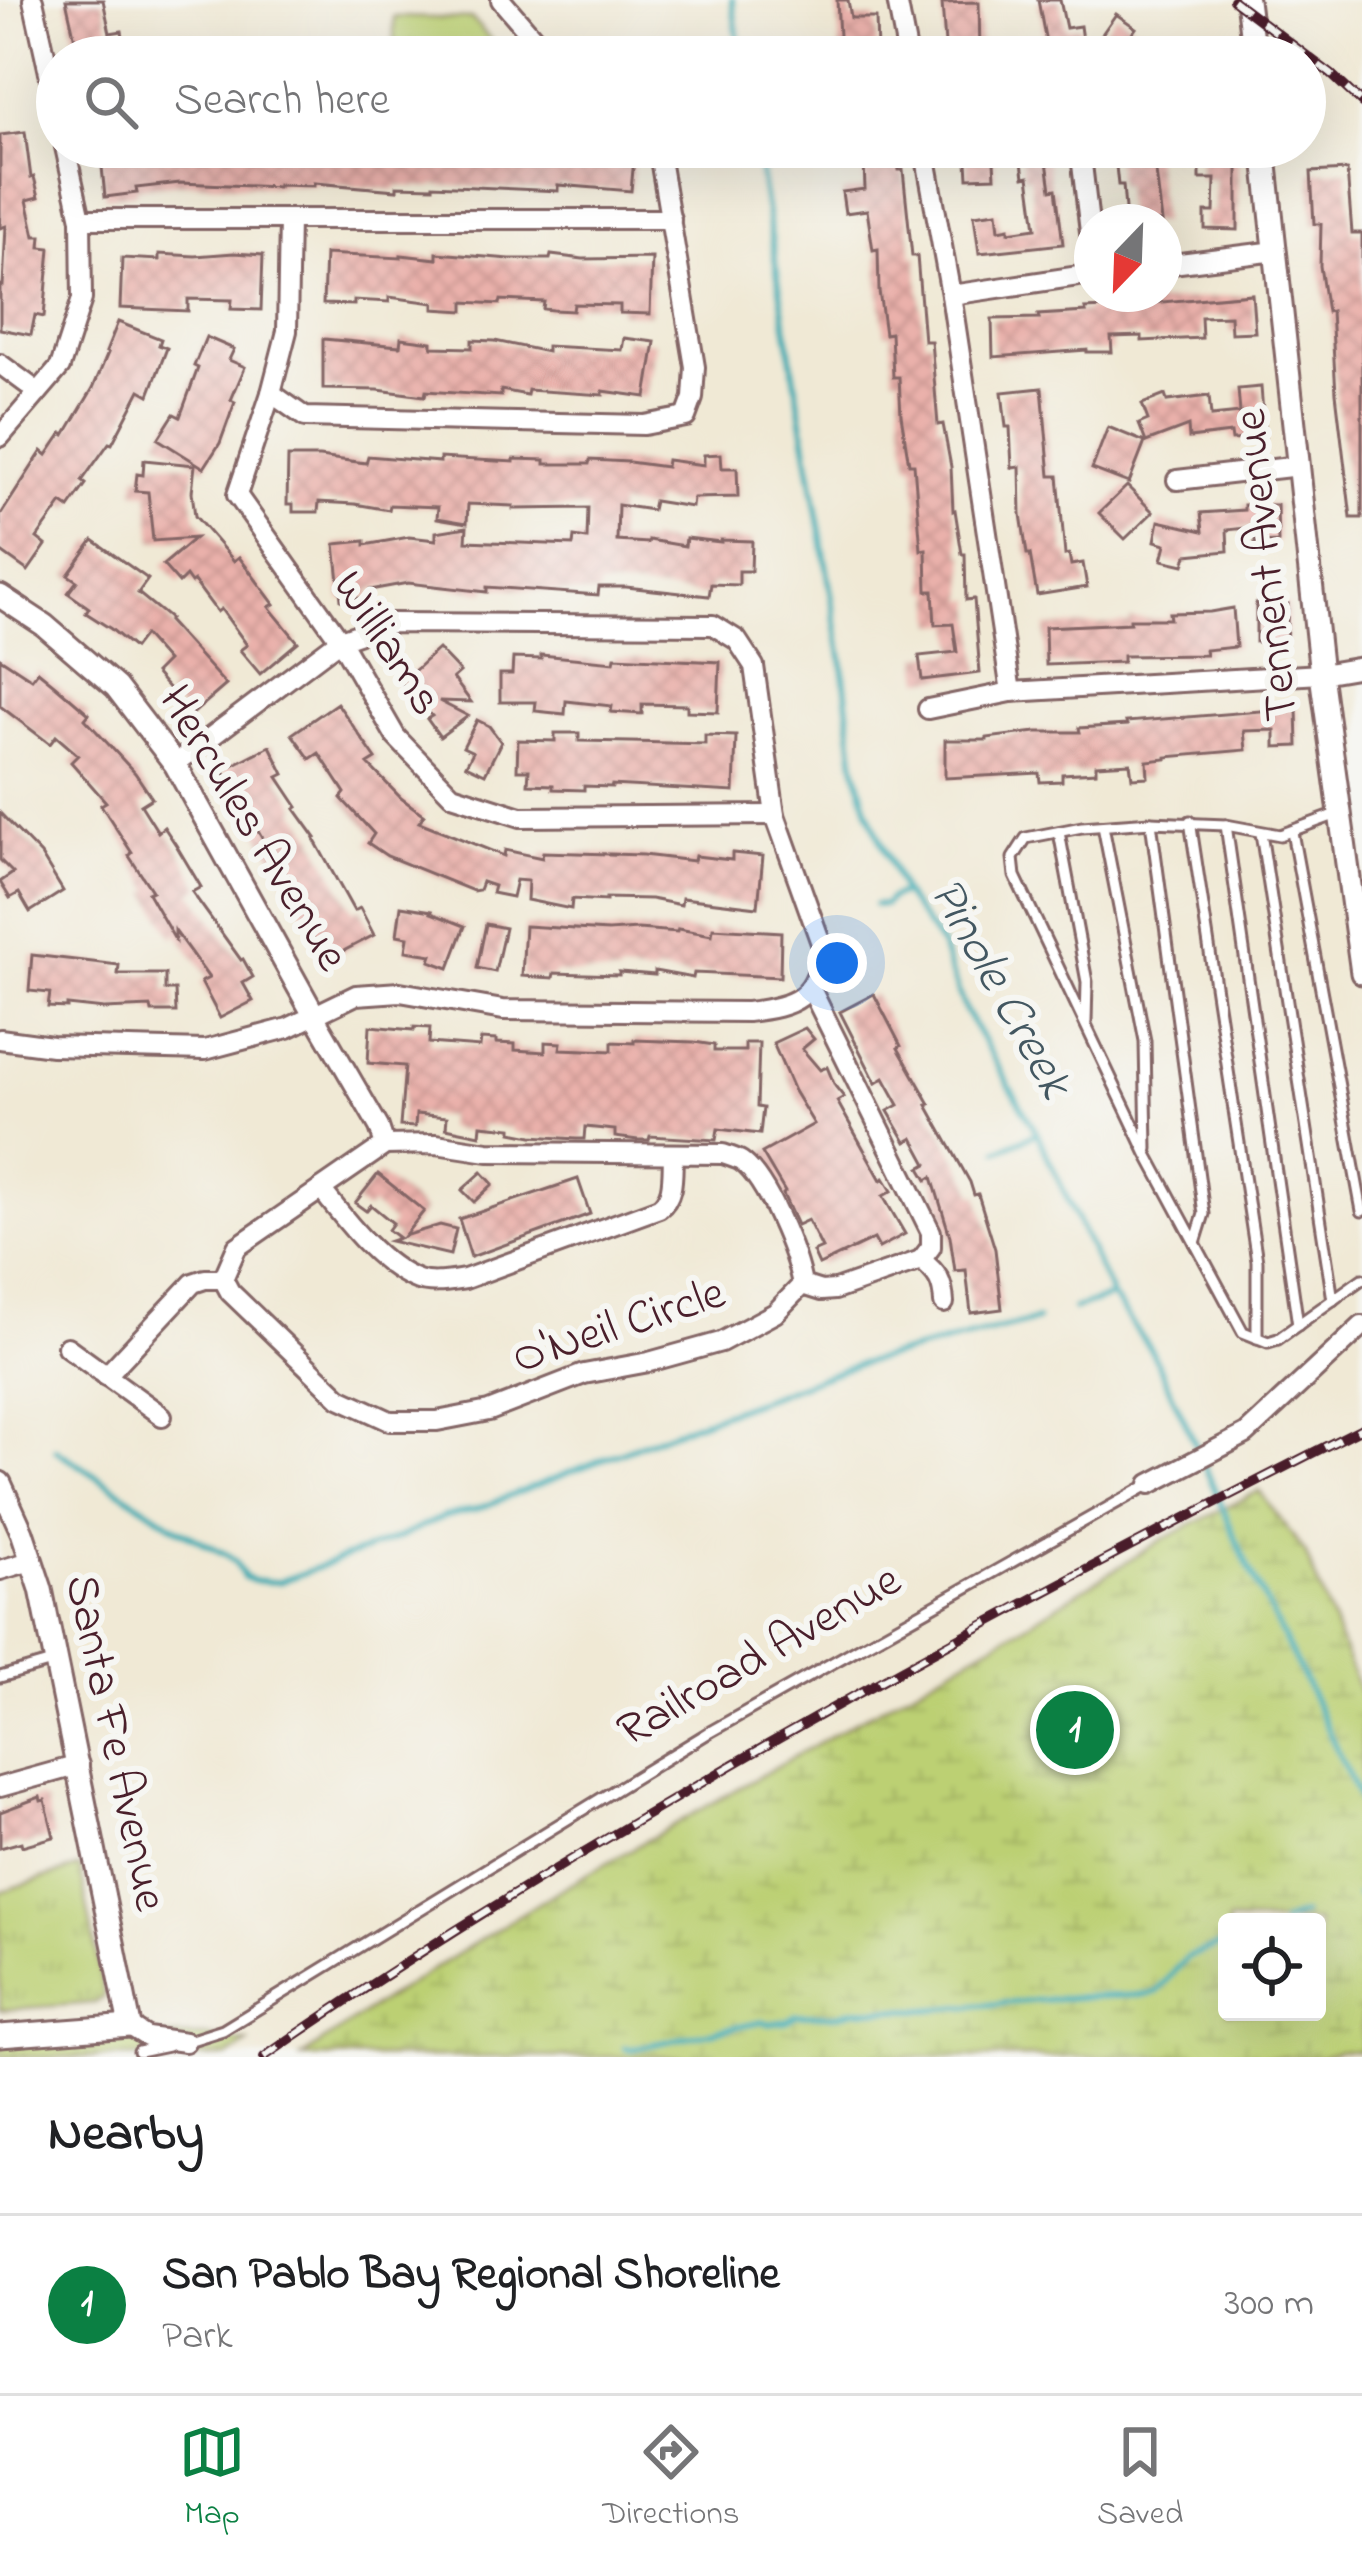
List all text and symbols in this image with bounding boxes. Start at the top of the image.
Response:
search box [36,36,1326,168]
icon: search [78,69,144,135]
text: Search here [174,69,390,135]
north arrow [1074,204,1182,312]
street label: Tennent Avenue [1217,405,1319,724]
street label: Williams [313,558,459,730]
street label: Hercules Avenue [139,673,365,986]
water label: Pinole Creek [908,865,1092,1115]
your location [807,933,867,993]
street label: O'Neil Circle [504,1260,735,1394]
street label: Railroad Avenue [605,1547,915,1767]
street label: Santa Fe Avenue [44,1568,184,1918]
pin: 1 [1036,1685,1114,1775]
map controls [1218,1913,1326,2021]
button: locate [1218,1913,1326,2021]
text: Nearby [48,2098,204,2173]
text: San Pablo Bay Regional Shoreline [162,2243,780,2309]
text: 1 [81,2276,93,2333]
text: 300 m [1224,2276,1314,2333]
text: Park [162,2309,232,2366]
tab: Map [179,2419,245,2539]
tab: Directions [602,2419,740,2539]
tab: Saved [1097,2419,1183,2539]

